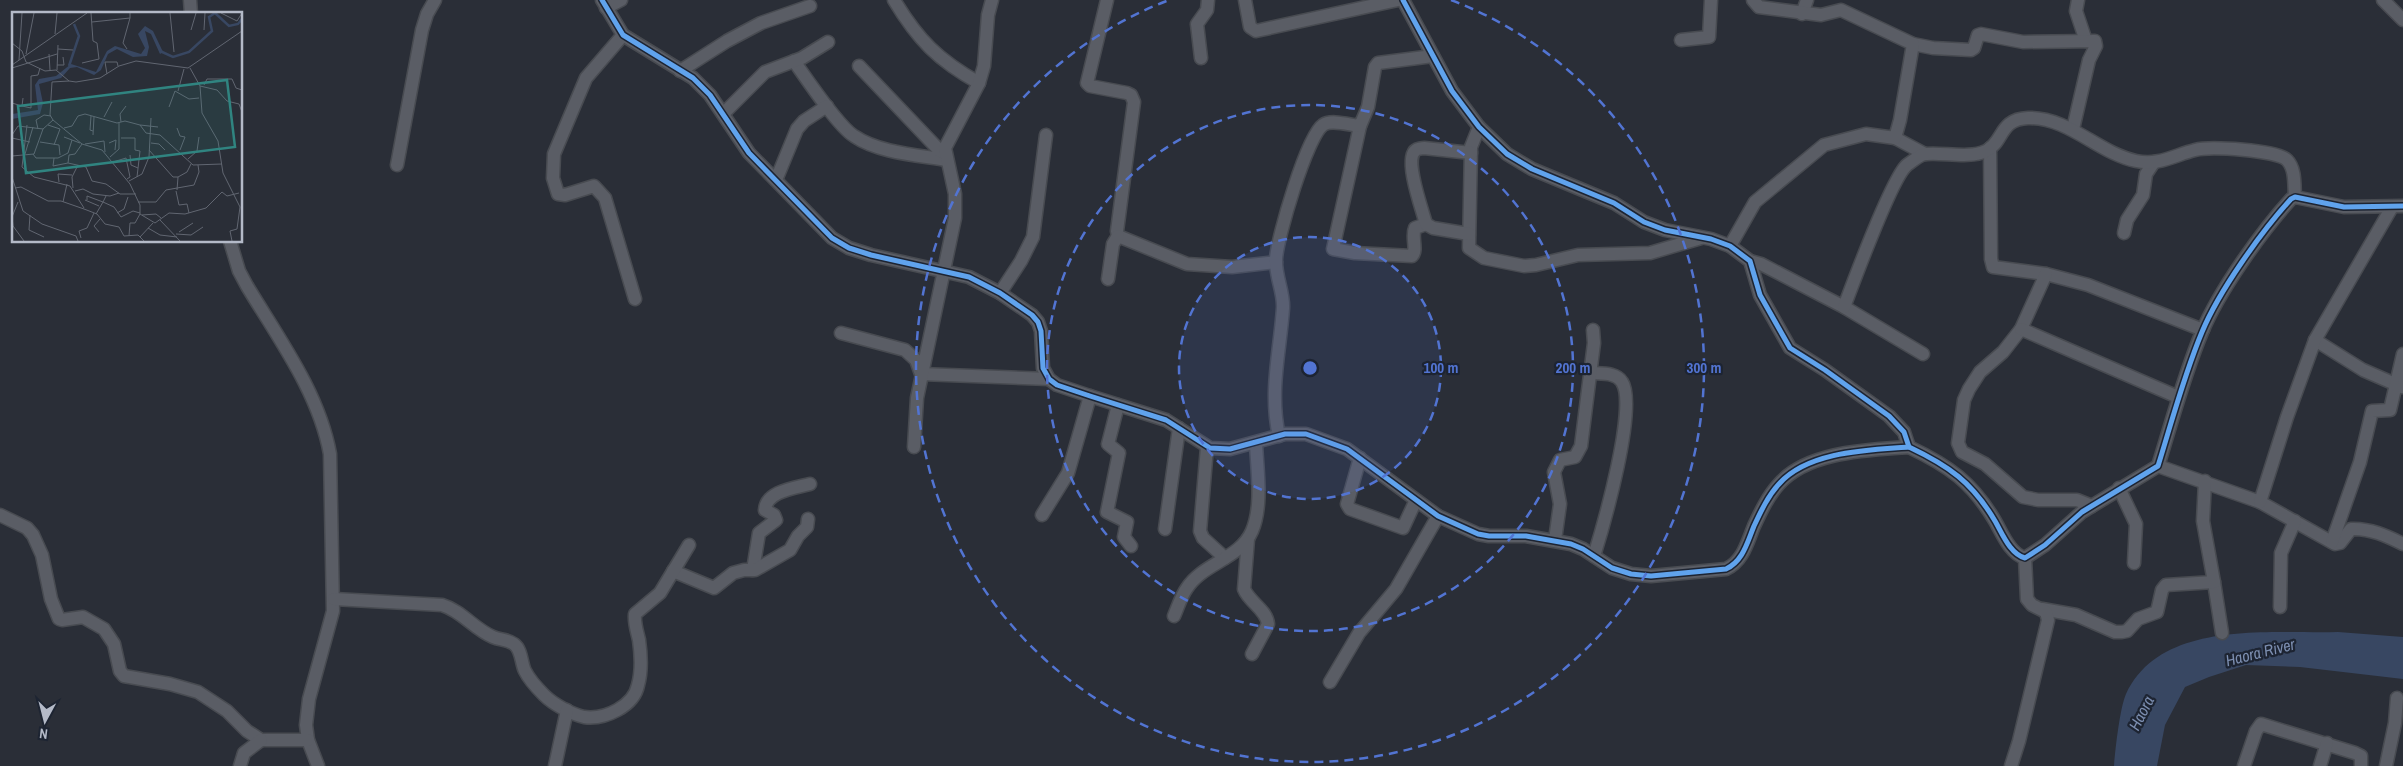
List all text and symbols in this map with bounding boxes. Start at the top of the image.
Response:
inset map [12,12,242,242]
text: 100 m [1424,357,1458,378]
text: 200 m [1556,357,1590,378]
text: 300 m [1687,357,1721,378]
centre of rings [1301,359,1319,377]
water label: Haora River [2223,633,2298,671]
water label: Haora [2123,692,2159,734]
north arrow [20,696,70,746]
text: N [38,724,49,743]

